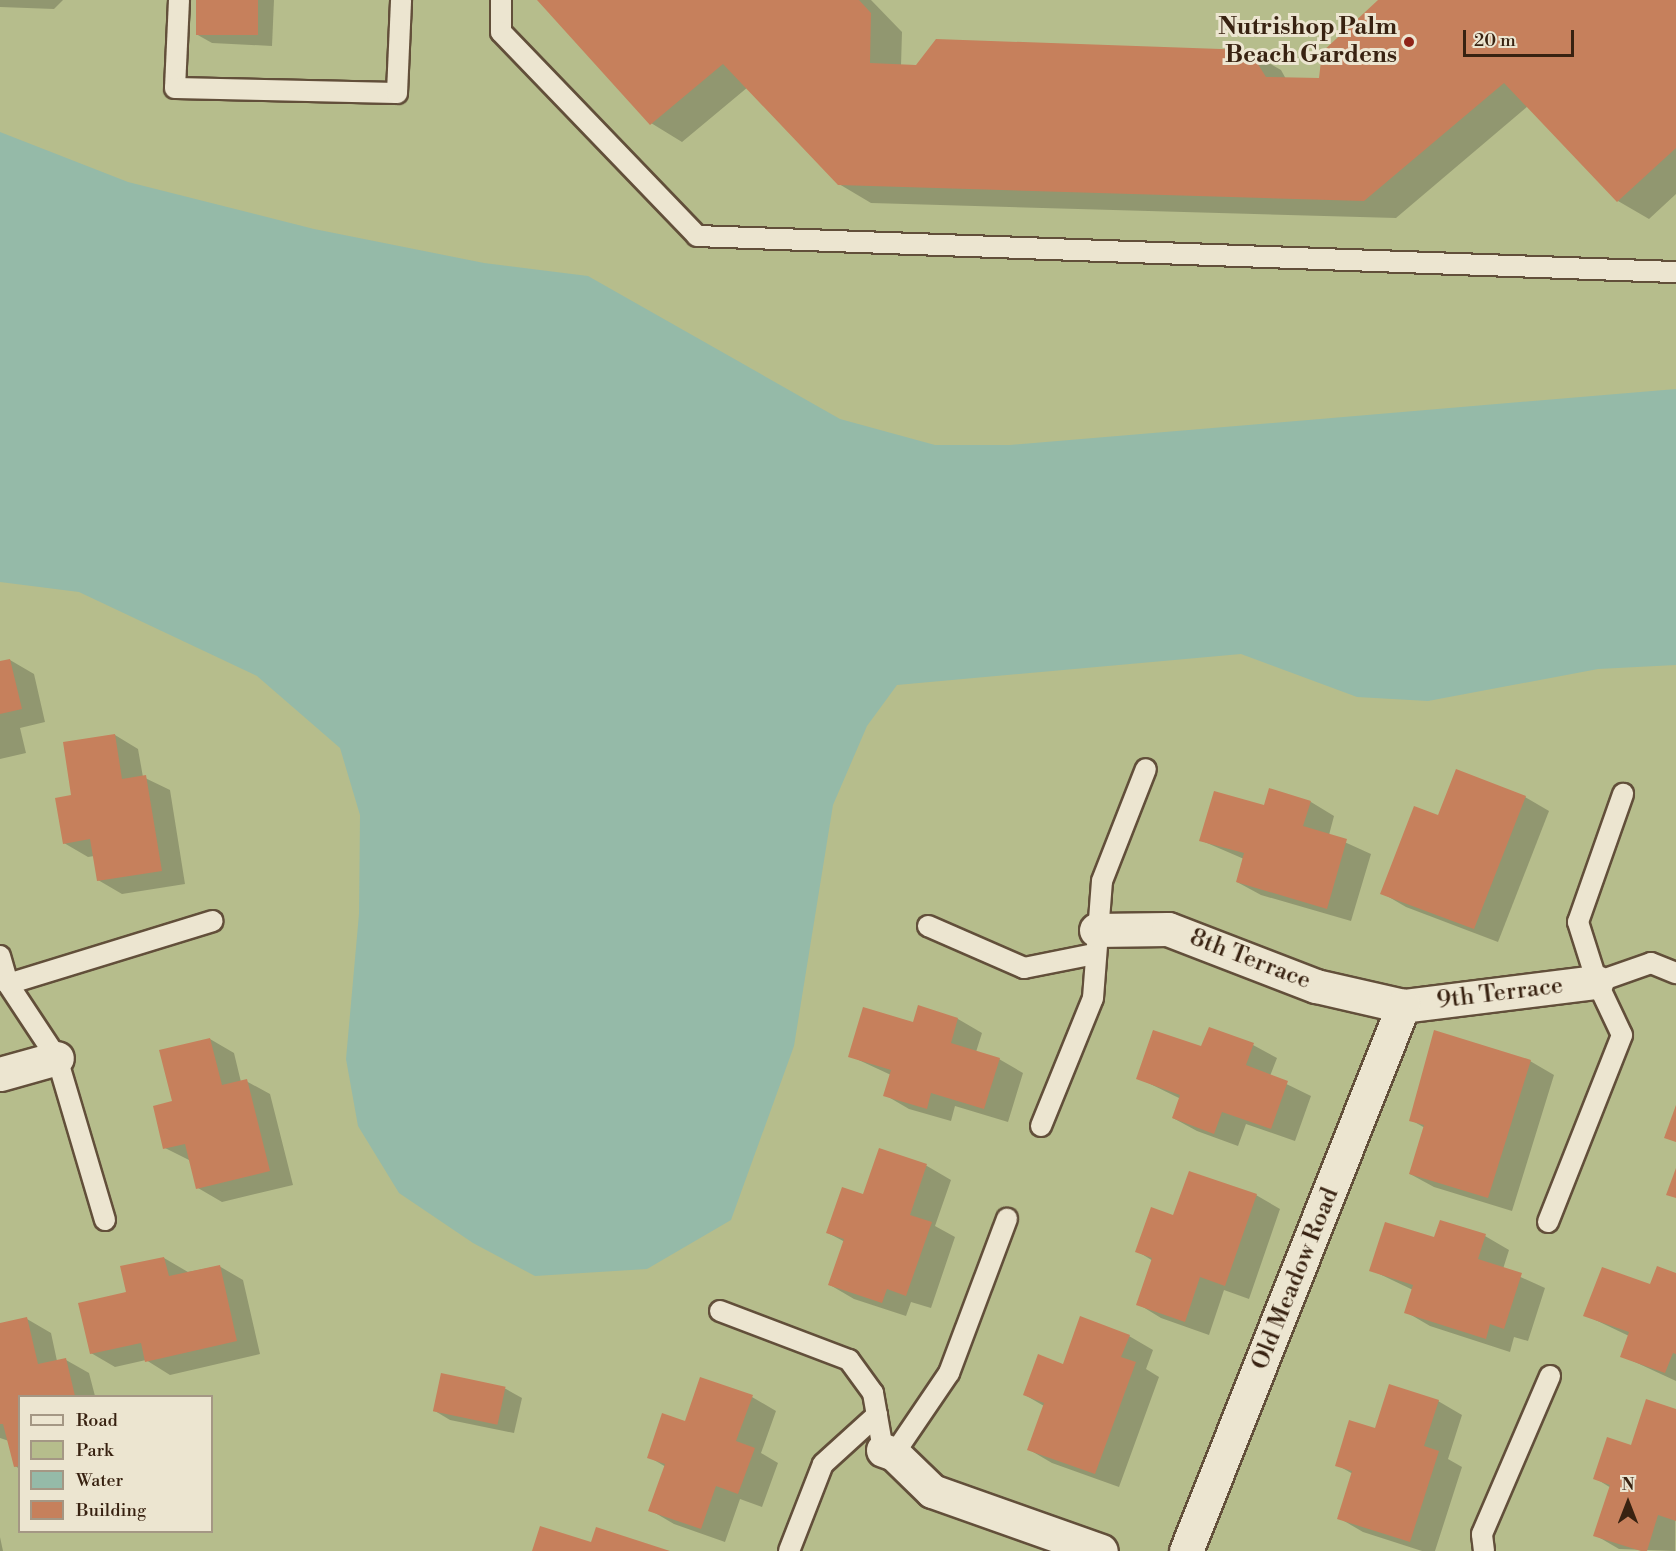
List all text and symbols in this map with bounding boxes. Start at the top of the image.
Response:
place label: Nutrishop Palm Beach Gardens [1218,14,1397,70]
scale bar [1466,18,1577,56]
text: 20 m [1474,29,1516,52]
marker: Nutrishop Palm Beach Gardens [1402,35,1416,49]
street label: 8th Terrace [1186,924,1314,996]
street label: 9th Terrace [1435,972,1565,1016]
street label: Old Meadow Road [1246,1184,1346,1374]
legend [18,1395,213,1533]
text: Road [76,1409,118,1432]
text: Park [76,1439,113,1462]
text: Water [76,1469,123,1492]
north arrow [1598,1473,1658,1533]
text: N [1622,1475,1634,1495]
text: Building [76,1499,146,1522]

